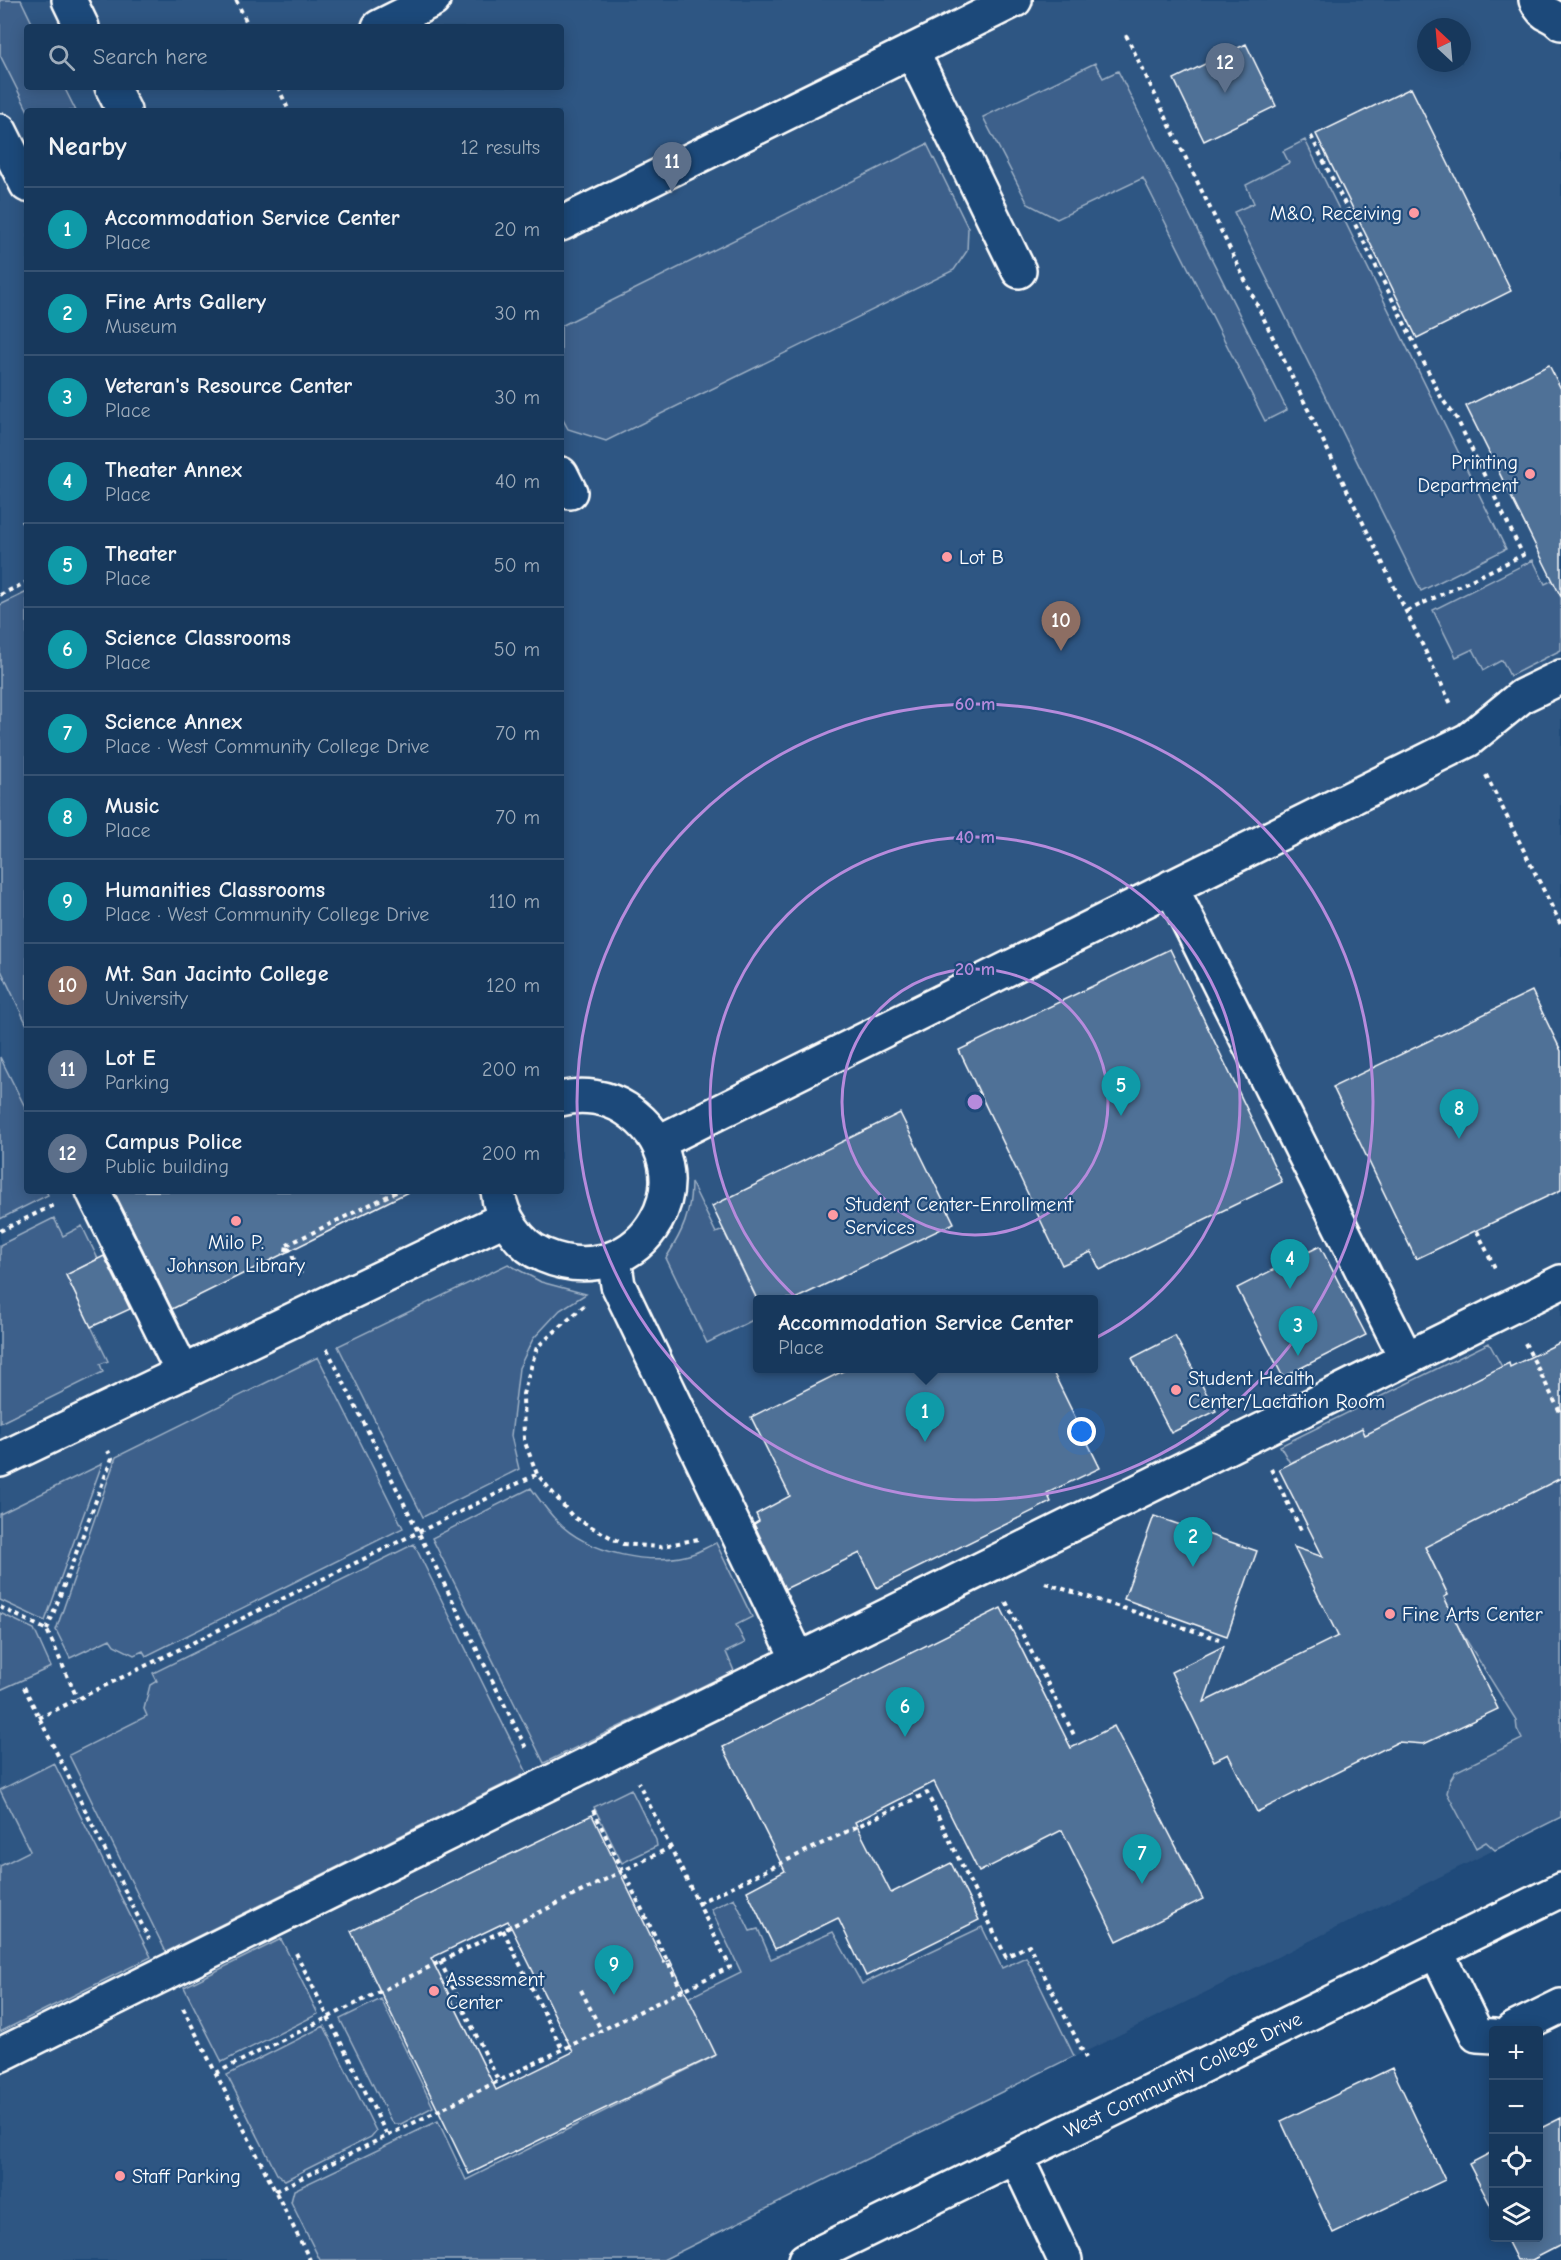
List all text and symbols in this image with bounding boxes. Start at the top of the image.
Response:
north arrow [1417,18,1471,72]
search box [24,24,564,90]
icon: search [45,41,78,74]
text: Search here [93,44,208,70]
pin: 12 [1206,44,1244,93]
text: Nearby [48,132,127,162]
text: 12 results [460,136,540,159]
pin: 11 [652,142,692,192]
place label: M&O, Receiving [1270,202,1402,225]
text: Accommodation Service Center [105,205,400,231]
marker: M&O, Receiving [1407,206,1421,220]
text: 1 [64,218,71,241]
text: 20 m [494,218,540,241]
text: Place [105,231,151,254]
text: Fine Arts Gallery [105,289,266,315]
text: 2 [63,302,72,325]
text: 30 m [494,302,540,325]
text: Museum [105,315,177,338]
text: Veteran's Resource Center [105,373,352,399]
text: 3 [63,386,72,409]
text: 30 m [494,386,540,409]
text: Place [105,399,151,422]
place label: Printing Department [1417,451,1519,497]
text: Theater Annex [105,457,242,483]
marker: Printing Department [1523,467,1537,481]
text: 4 [63,470,72,493]
text: 40 m [495,470,540,493]
text: Place [105,483,151,506]
text: Theater [105,541,176,567]
place label: Lot B [959,546,1004,569]
marker: Lot B [940,550,954,564]
text: 5 [62,554,73,577]
text: 50 m [494,554,540,577]
text: Place [105,567,151,590]
pin: 10 [1042,602,1080,651]
text: Science Classrooms [105,625,291,651]
text: 6 [62,638,73,661]
text: 50 m [494,638,540,661]
text: Place [105,651,151,674]
text: 60 m [955,694,995,715]
text: Science Annex [105,709,242,735]
text: 7 [63,722,72,745]
text: 70 m [495,722,540,745]
text: Place · West Community College Drive [105,735,429,758]
text: Music [105,793,159,819]
text: 8 [62,806,73,829]
text: 70 m [495,806,540,829]
text: Place [105,819,151,842]
text: 40 m [955,827,995,848]
text: Humanities Classrooms [105,877,325,903]
text: 9 [62,890,73,913]
text: 110 m [489,890,540,913]
text: Place · West Community College Drive [105,903,429,926]
text: 20 m [955,959,995,980]
text: Mt. San Jacinto College [105,961,328,987]
text: 10 [58,974,77,997]
text: 120 m [486,974,540,997]
text: University [105,987,188,1010]
text: Lot E [105,1045,156,1071]
text: 11 [60,1058,75,1081]
text: 200 m [482,1058,540,1081]
pin: 5 [1102,1066,1140,1116]
text: Parking [105,1071,170,1094]
pin: 8 [1440,1090,1478,1139]
centre of rings [965,1092,985,1112]
text: Campus Police [105,1129,242,1155]
text: 12 [59,1142,76,1165]
text: 200 m [482,1142,540,1165]
text: Public building [105,1155,229,1178]
place label: Student Center-Enrollment Services [845,1193,1074,1239]
marker: Student Center-Enrollment Services [826,1208,840,1222]
marker: Milo P. Johnson Library [229,1214,243,1228]
place label: Milo P. Johnson Library [167,1231,305,1277]
pin: 4 [1270,1240,1310,1289]
popup [753,1295,1098,1373]
pin: 3 [1278,1306,1318,1356]
text: Accommodation Service Center [778,1310,1073,1336]
text: Place [778,1336,824,1359]
place label: Student Health Center/Lactation Room [1188,1367,1385,1413]
marker: Student Health Center/Lactation Room [1169,1383,1183,1397]
pin: 1 [906,1392,944,1442]
your location [1067,1417,1096,1446]
pin: 2 [1174,1518,1212,1567]
place label: Fine Arts Center [1402,1603,1543,1626]
marker: Fine Arts Center [1383,1607,1397,1621]
pin: 6 [886,1688,924,1737]
pin: 7 [1122,1834,1162,1884]
pin: 9 [594,1946,634,1995]
place label: Assessment Center [446,1968,545,2014]
marker: Assessment Center [427,1984,441,1998]
street label: West Community College Drive [1060,2007,1306,2143]
map controls [1489,2026,1543,2242]
button: + [1489,2026,1543,2080]
button: − [1489,2080,1543,2134]
button: locate [1489,2134,1543,2188]
place label: Staff Parking [132,2165,241,2188]
marker: Staff Parking [113,2169,127,2183]
button: layers [1489,2188,1543,2242]

